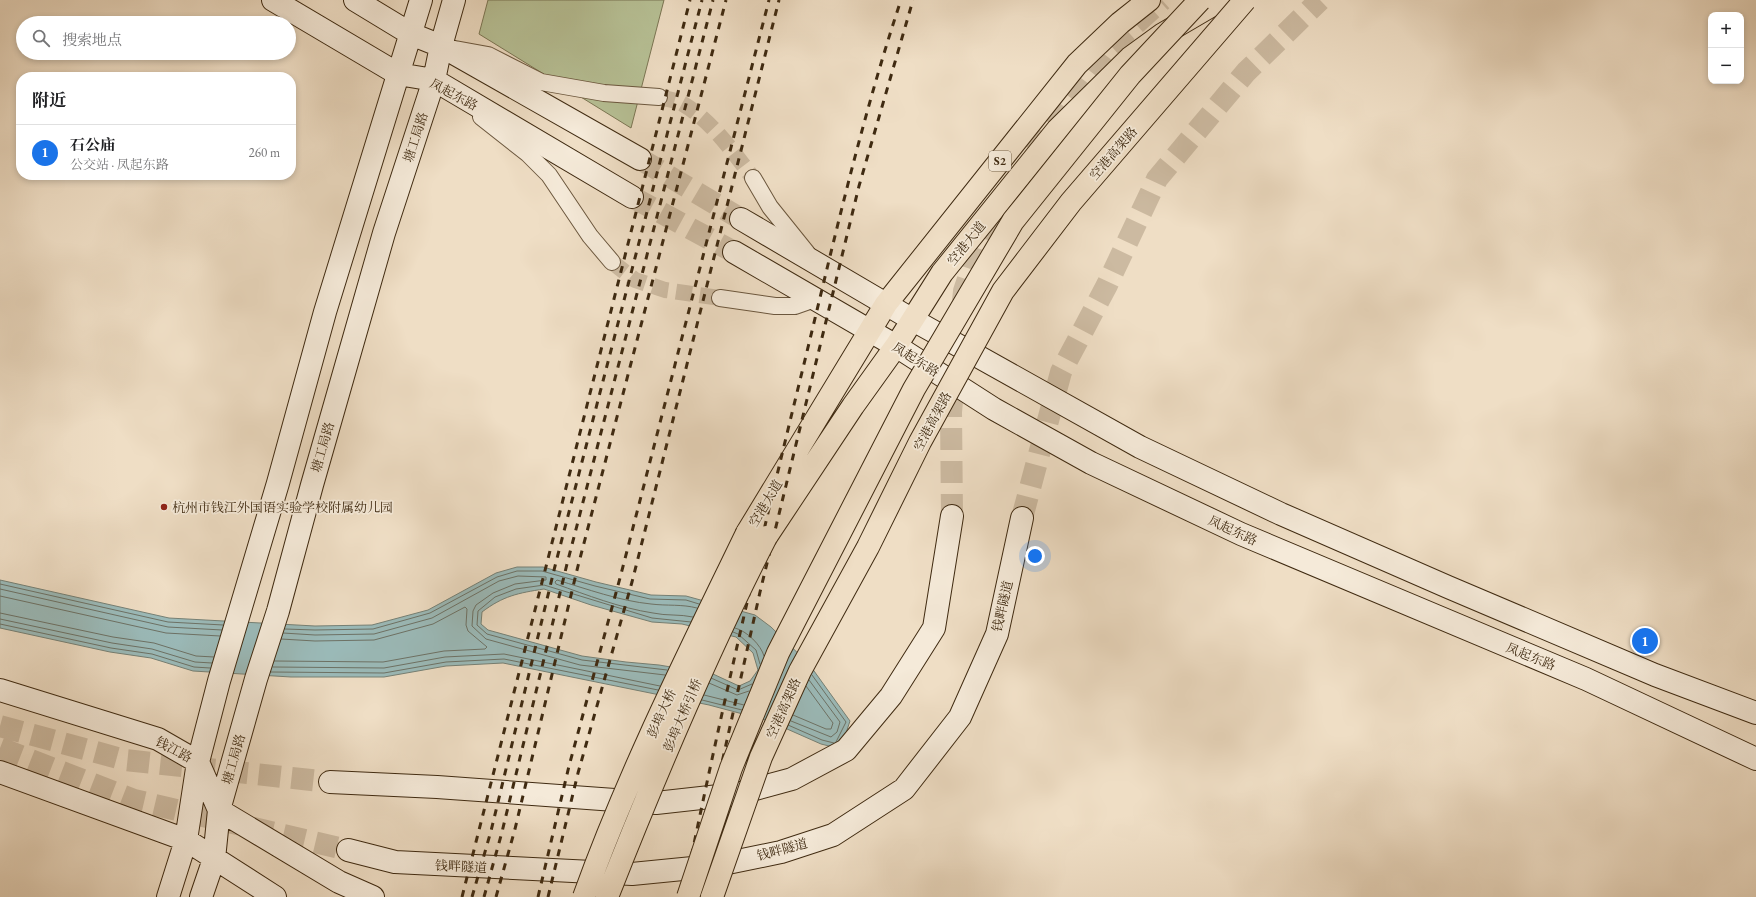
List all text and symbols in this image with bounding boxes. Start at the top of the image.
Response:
map controls [1708,12,1744,84]
button: + [1708,12,1744,48]
search box [16,16,296,60]
icon: search [30,27,52,49]
text: 搜索地点 [62,30,122,49]
button: − [1708,48,1744,84]
street label: 凤起东路 [427,75,481,114]
text: 附近 [32,89,66,111]
street label: 塘工局路 [399,110,432,165]
street label: 空港高架路 [1086,123,1141,183]
text: 石公庙 [70,135,115,154]
text: 1 [42,144,48,161]
text: 260 m [249,144,280,161]
road number: S2 [989,151,1011,171]
text: 公交站 · 凤起东路 [70,156,169,173]
street label: 空港大道 [943,218,989,269]
street label: 凤起东路 [889,338,942,380]
street label: 空港高架路 [910,389,955,454]
street label: 塘工局路 [307,420,338,474]
street label: 空港大道 [745,477,786,530]
place label: 杭州市钱江外国语实验学校附属幼儿园 [172,499,393,516]
marker: 杭州市钱江外国语实验学校附属幼儿园 [159,502,169,512]
street label: 凤起东路 [1206,512,1260,549]
your location [1025,546,1045,566]
street label: 钱畔隧道 [988,579,1017,633]
pin: 1 [1632,626,1658,656]
street label: 凤起东路 [1504,639,1558,674]
street label: 空港高架路 [762,675,804,741]
street label: 彭埠大桥引桥 [659,676,706,754]
street label: 彭埠大桥 [643,686,680,740]
street label: 塘工局路 [218,732,249,786]
street label: 钱江路 [153,733,195,766]
street label: 钱畔隧道 [755,835,809,864]
street label: 钱畔隧道 [435,857,487,876]

